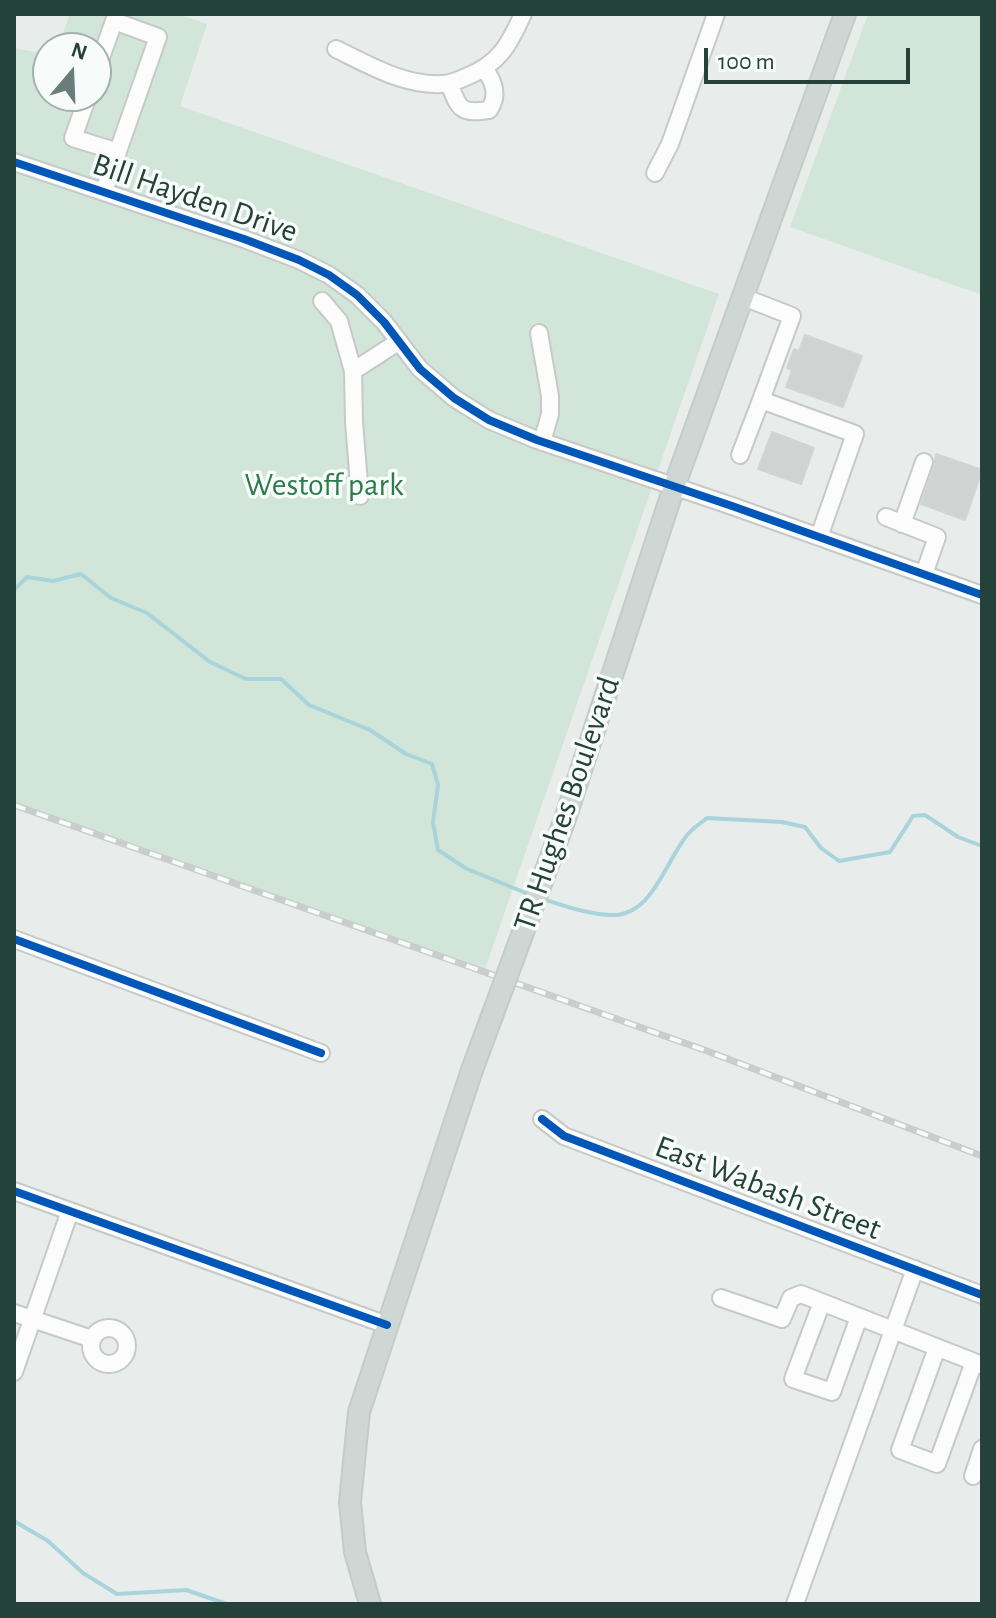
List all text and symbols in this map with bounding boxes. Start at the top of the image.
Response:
north arrow [32,32,112,112]
scale bar [708,32,914,82]
text: N [68,38,90,64]
text: 100 m [718,50,775,74]
street label: Bill Hayden Drive [87,145,303,251]
park label: Westoff park [245,466,403,504]
street label: TR Hughes Boulevard [505,672,629,936]
street label: East Wabash Street [650,1127,886,1249]

